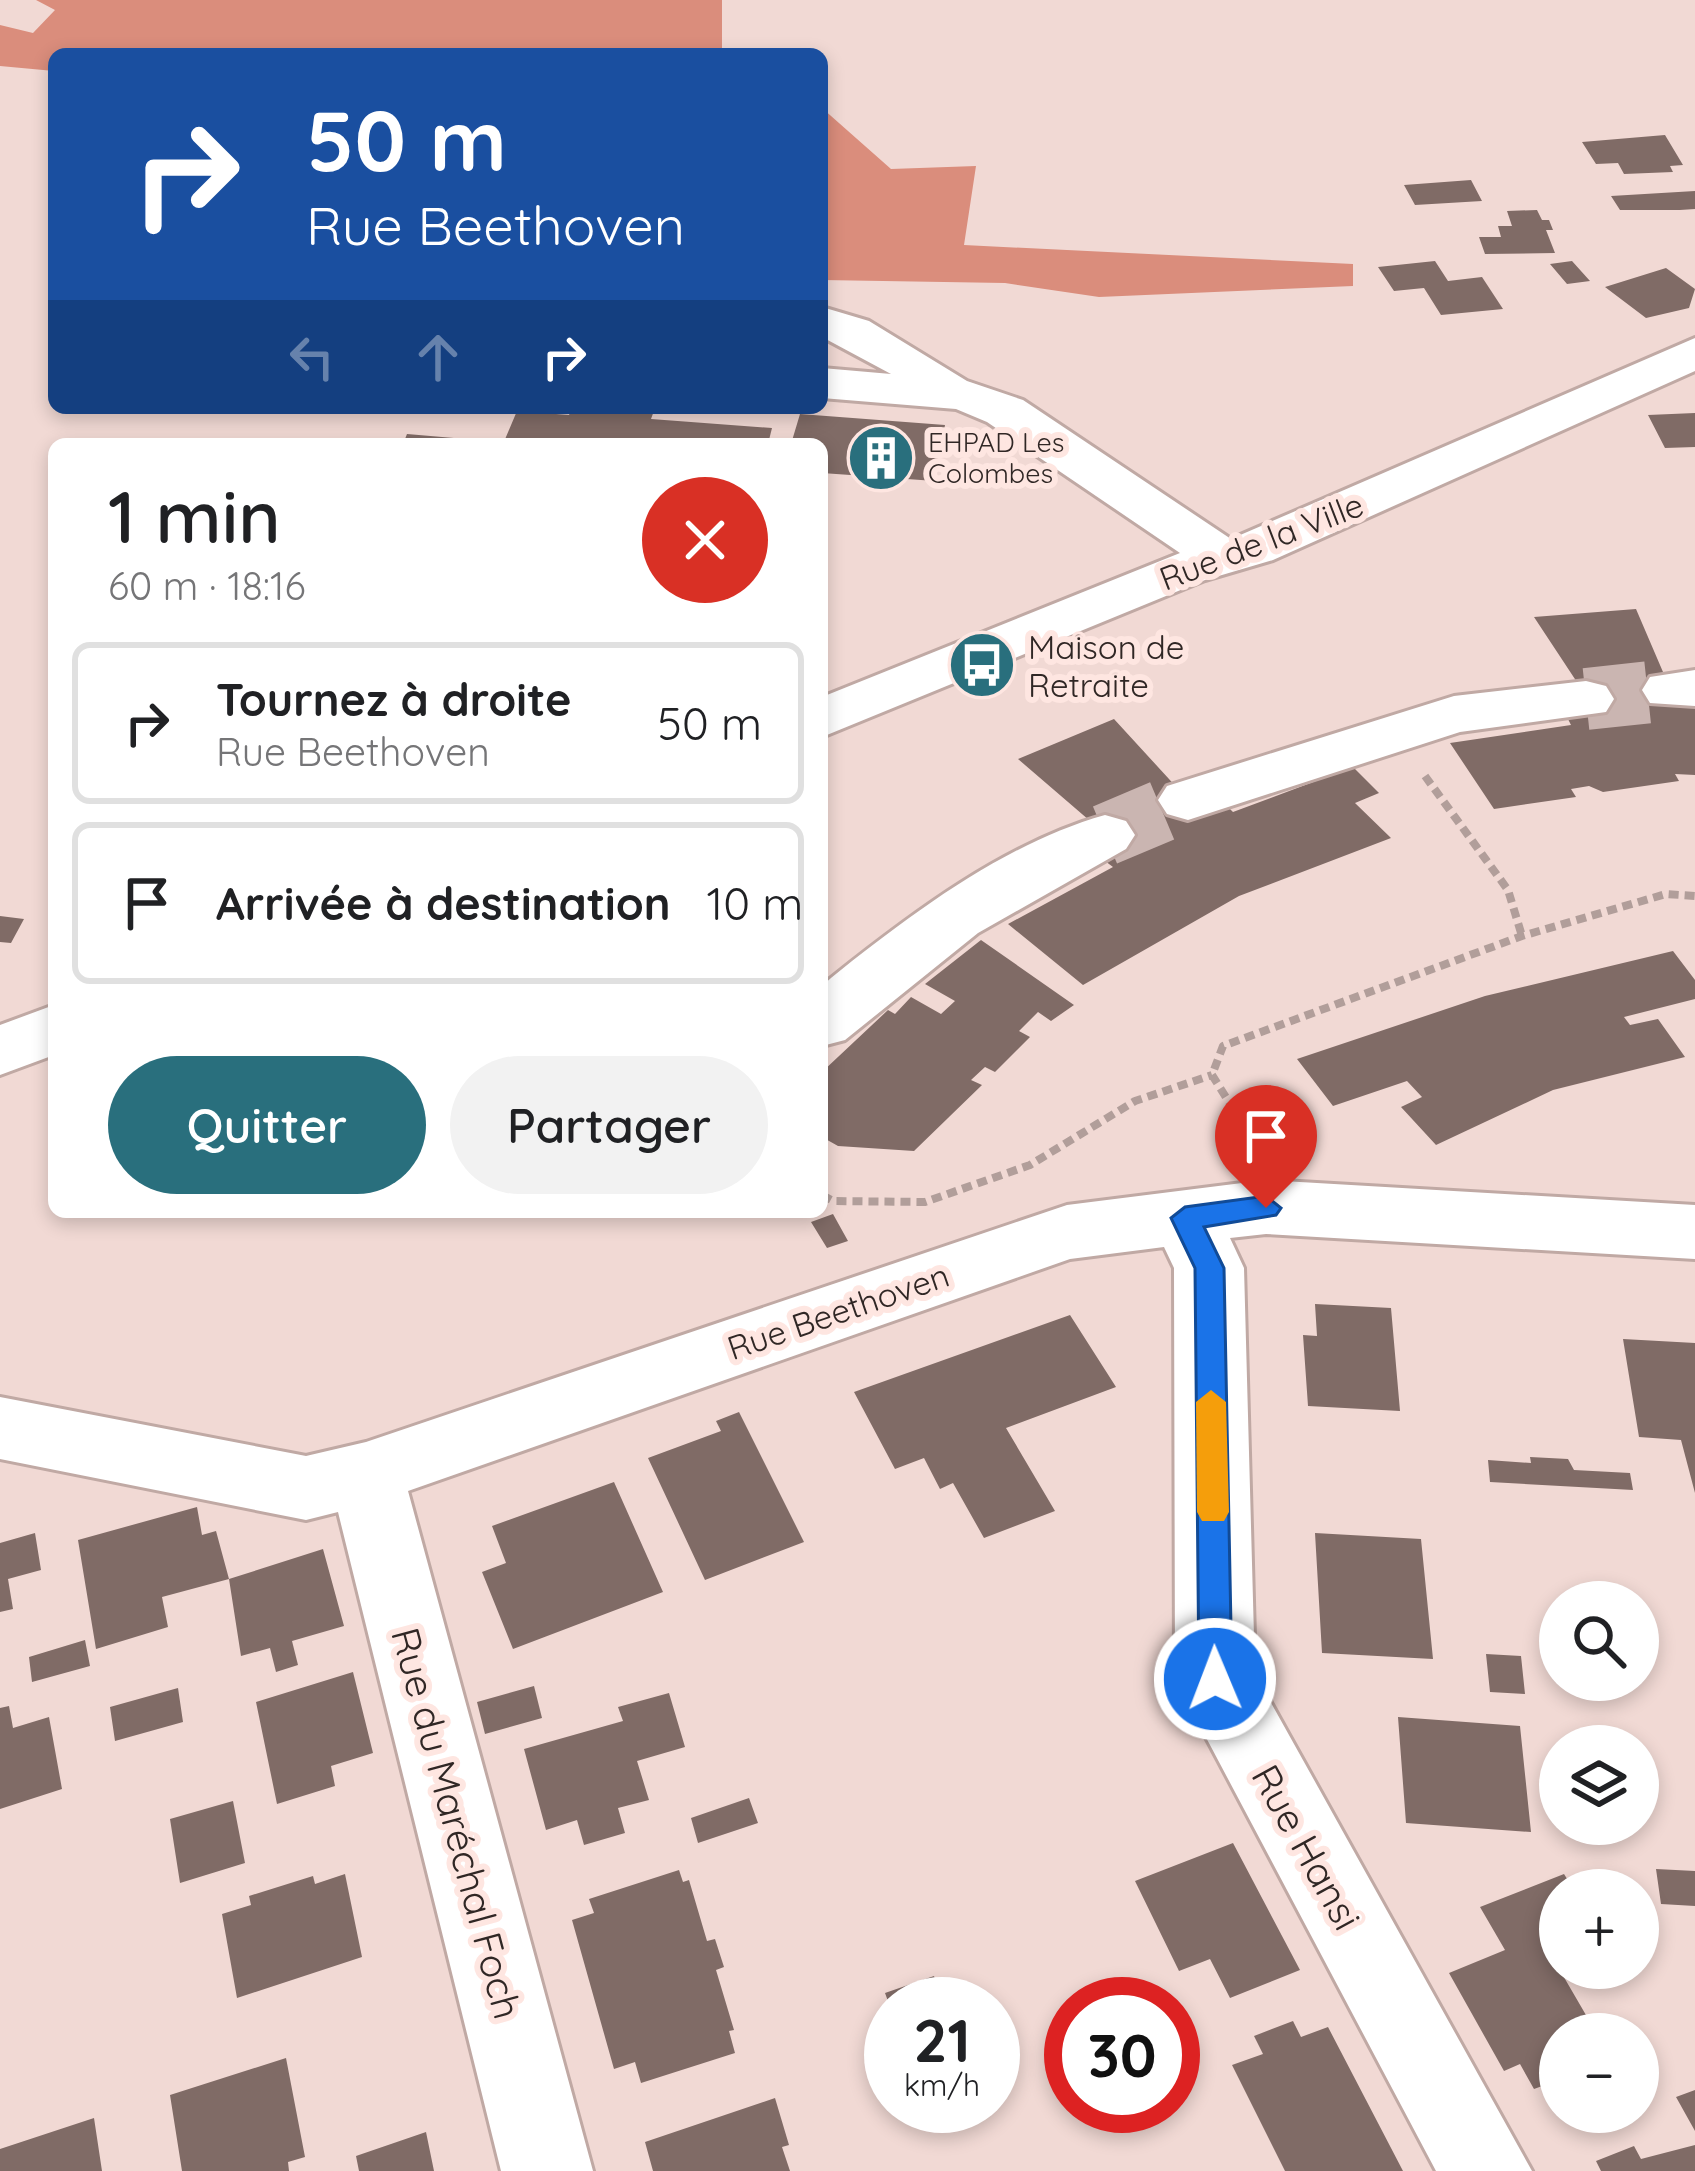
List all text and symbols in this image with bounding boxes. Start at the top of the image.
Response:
text: 50 m [306,87,507,192]
icon: right [108,96,264,252]
text: Rue Beethoven [306,191,685,259]
icon: left [279,324,345,390]
icon: ahead [405,324,471,390]
icon: right [531,324,597,390]
building icon: EHPAD Les Colombes [846,423,916,493]
place label: EHPAD Les Colombes [928,425,1064,490]
text: 1 min [108,471,281,561]
button: close [642,477,768,603]
street label: Rue de la Ville [1153,483,1369,599]
text: 60 m · 18:16 [108,561,306,610]
place label: Maison de Retraite [1028,626,1185,705]
bus stop icon: Maison de Retraite [947,630,1017,700]
text: Tournez à droite [216,671,572,727]
icon: right [114,690,180,756]
text: 50 m [657,695,762,751]
text: Rue Beethoven [216,727,490,776]
icon: arrive [114,870,180,936]
text: Arrivée à destination [216,875,671,931]
text: 10 m [707,875,803,931]
button: Quitter [108,1056,426,1194]
button: Partager [450,1056,768,1194]
pin [1215,1085,1317,1208]
icon: arrive [1233,1103,1299,1169]
street label: Rue Beethoven [722,1254,954,1368]
map controls [1539,1581,1659,2133]
button: search [1539,1581,1659,1701]
position arrow [1152,1616,1278,1742]
street label: Rue du Maréchal Foch [381,1622,533,2024]
button: layers [1539,1725,1659,1845]
street label: Rue Hansi [1242,1756,1372,1938]
button: + [1539,1869,1659,1989]
speed limit sign: 30 [1044,1977,1200,2133]
text: 21 [913,2002,971,2077]
button: − [1539,2013,1659,2133]
text: km/h [904,2066,980,2104]

